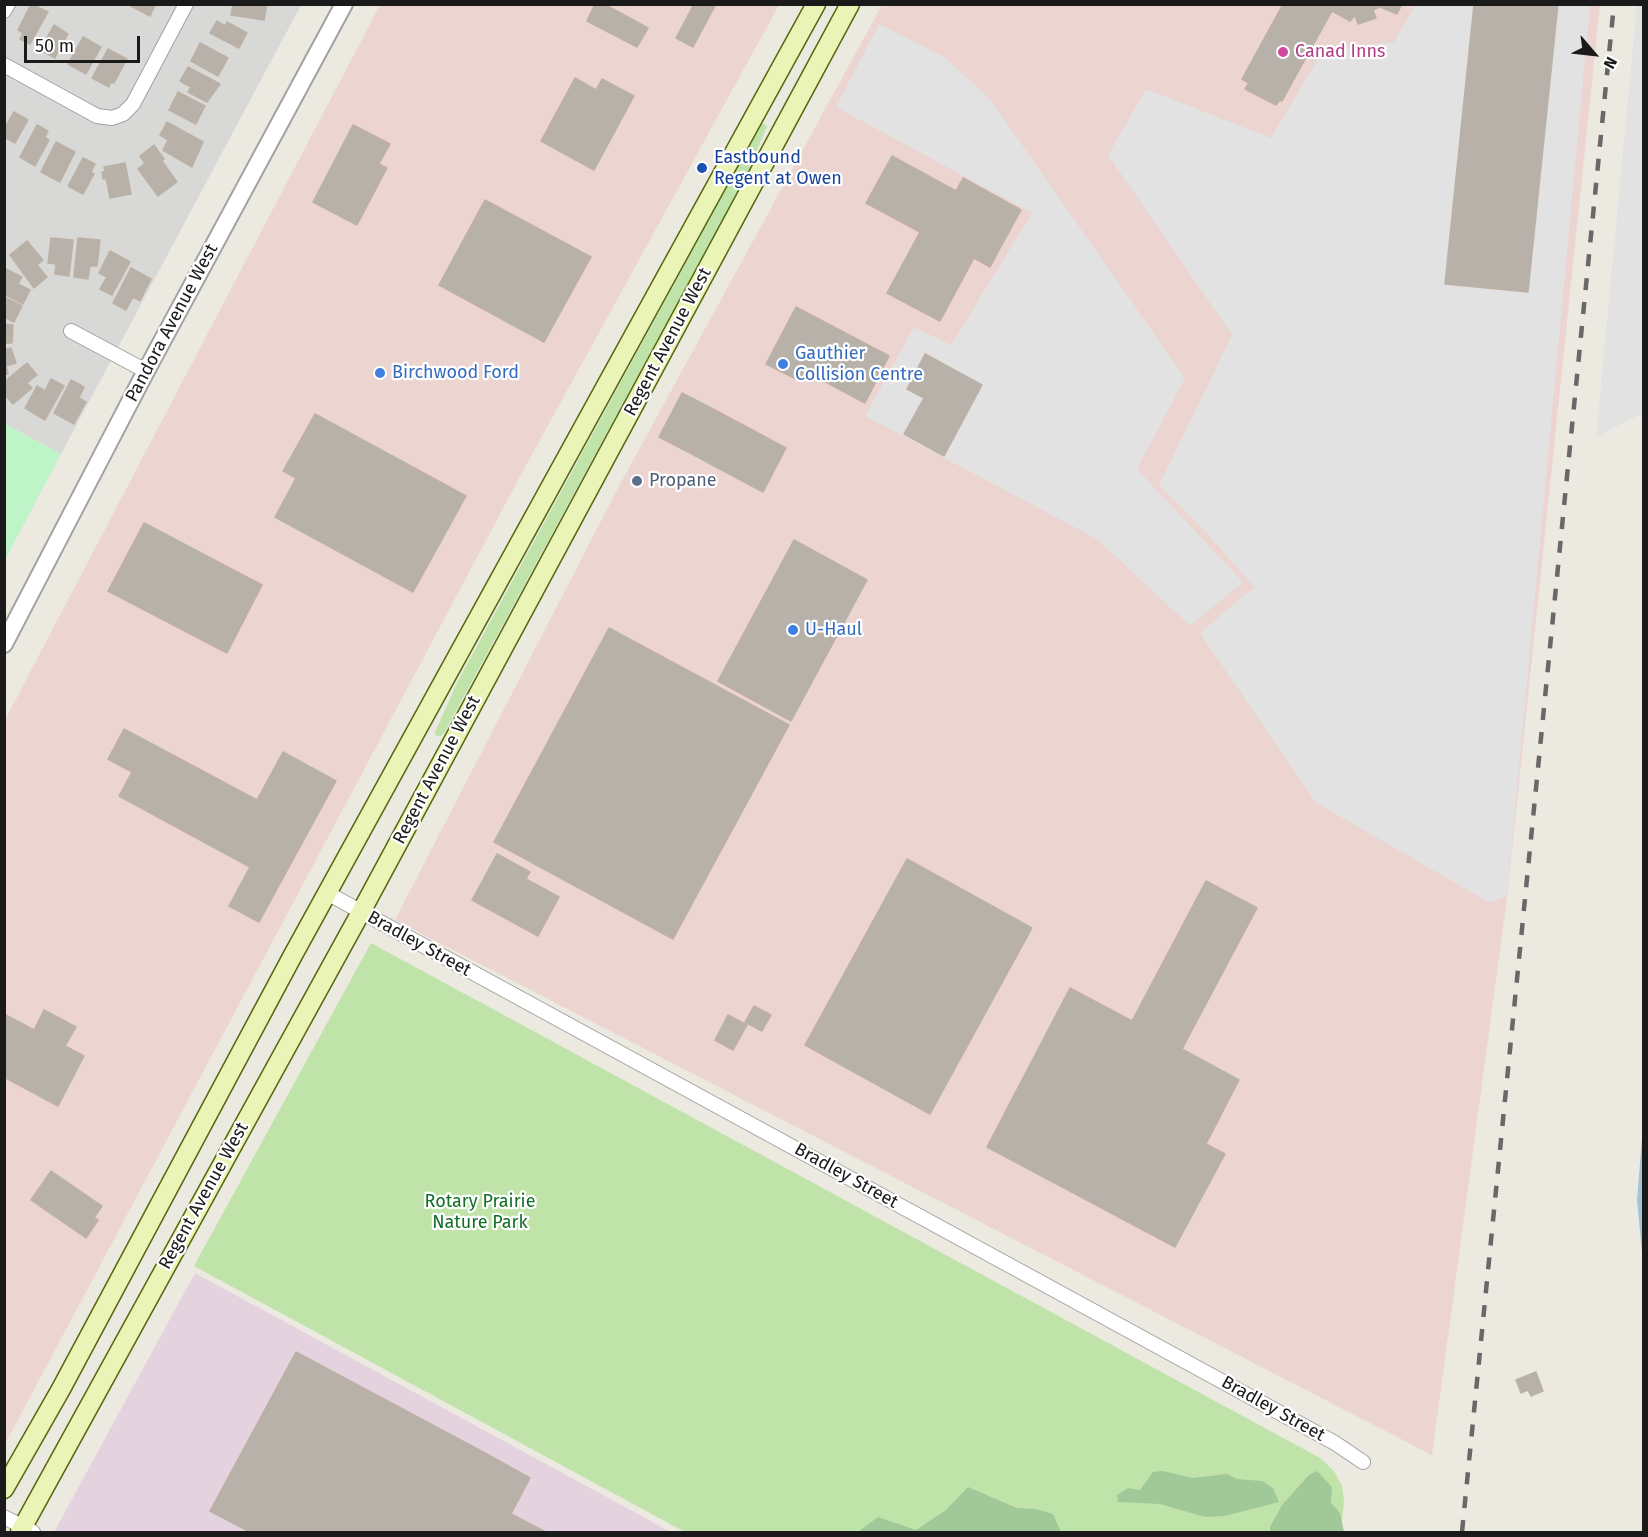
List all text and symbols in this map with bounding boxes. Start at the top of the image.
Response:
scale bar [27,24,142,62]
north arrow [1564,24,1624,84]
text: 50 m [35,35,74,57]
place label: Canad Inns [1295,41,1385,63]
marker: Canad Inns [1276,45,1290,59]
text: N [1599,54,1621,72]
place label: Eastbound Regent at Owen [714,147,842,190]
marker: Eastbound Regent at Owen [695,161,709,175]
street label: Pandora Avenue West [121,240,223,406]
street label: Regent Avenue West [620,264,716,420]
place label: Gauthier Collision Centre [795,343,923,386]
marker: Gauthier Collision Centre [776,357,790,371]
place label: Birchwood Ford [392,362,519,384]
marker: Birchwood Ford [373,366,387,380]
place label: Propane [649,470,717,492]
marker: Propane [630,474,644,488]
place label: U-Haul [805,619,862,641]
marker: U-Haul [786,623,800,637]
street label: Regent Avenue West [389,692,485,848]
street label: Bradley Street [363,907,475,981]
street label: Regent Avenue West [155,1119,253,1273]
street label: Bradley Street [790,1139,902,1213]
park label: Rotary Prairie Nature Park [425,1191,535,1234]
street label: Bradley Street [1217,1372,1329,1446]

